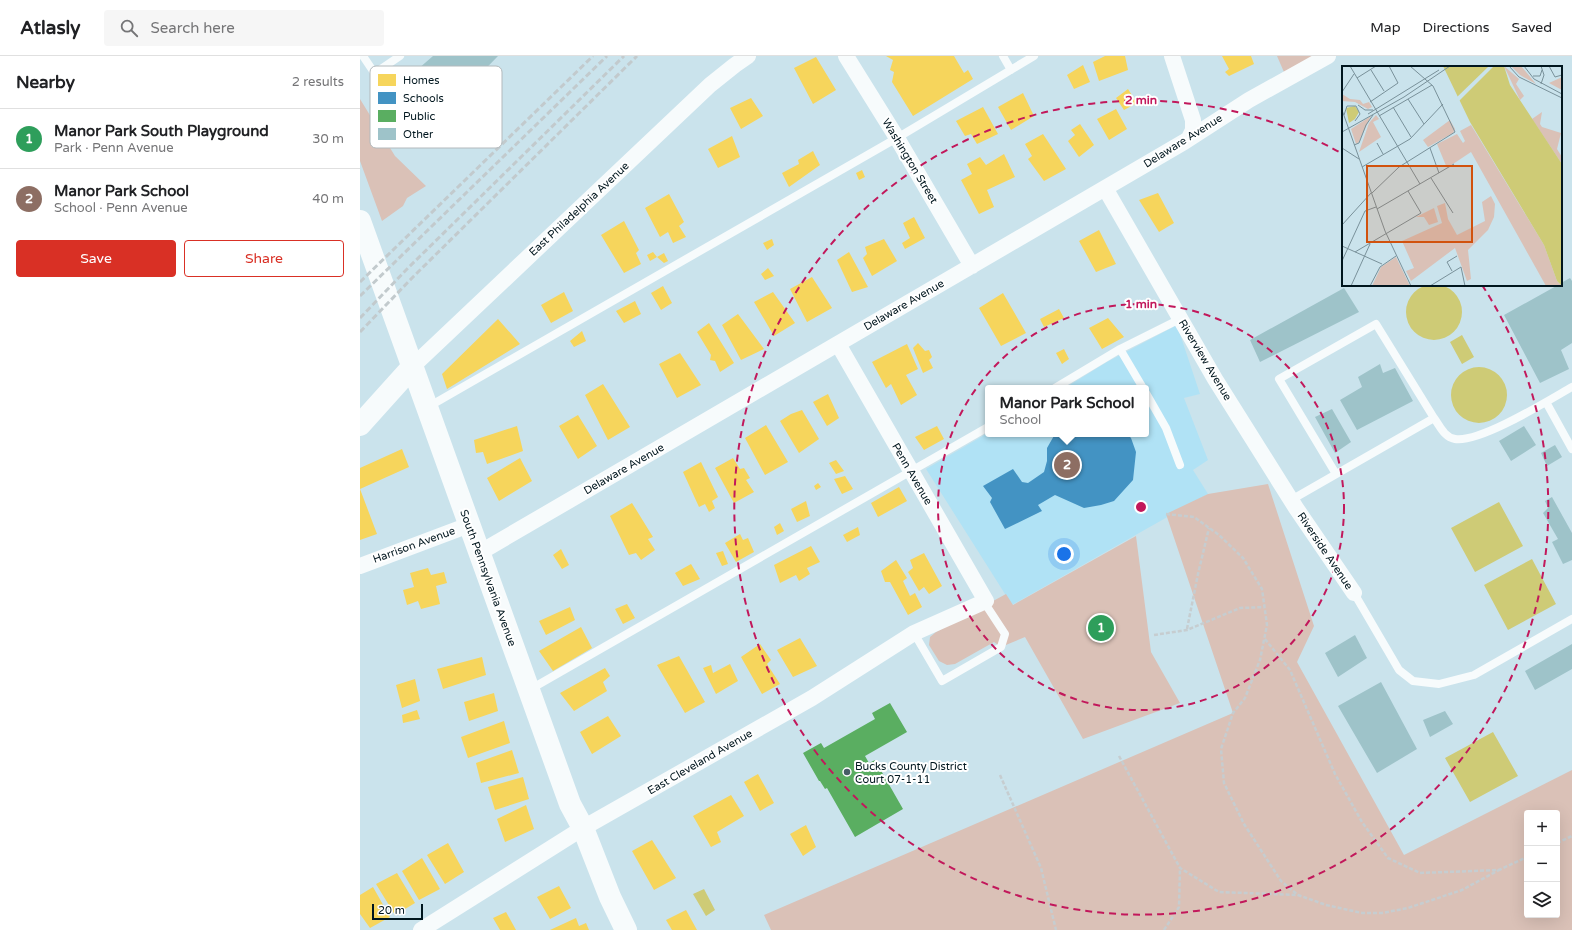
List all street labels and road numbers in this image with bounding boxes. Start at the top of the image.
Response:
street label: Delaware Avenue [1141,112,1225,170]
street label: Washington Street [879,116,941,206]
street label: East Philadelphia Avenue [526,159,632,259]
street label: Delaware Avenue [862,277,946,333]
street label: Riverview Avenue [1176,317,1234,403]
street label: Delaware Avenue [582,441,666,497]
street label: Penn Avenue [889,441,935,507]
street label: South Pennsylvania Avenue [457,508,519,648]
street label: Riverside Avenue [1294,510,1356,592]
street label: Harrison Avenue [371,524,457,566]
street label: East Cleveland Avenue [645,727,755,797]

